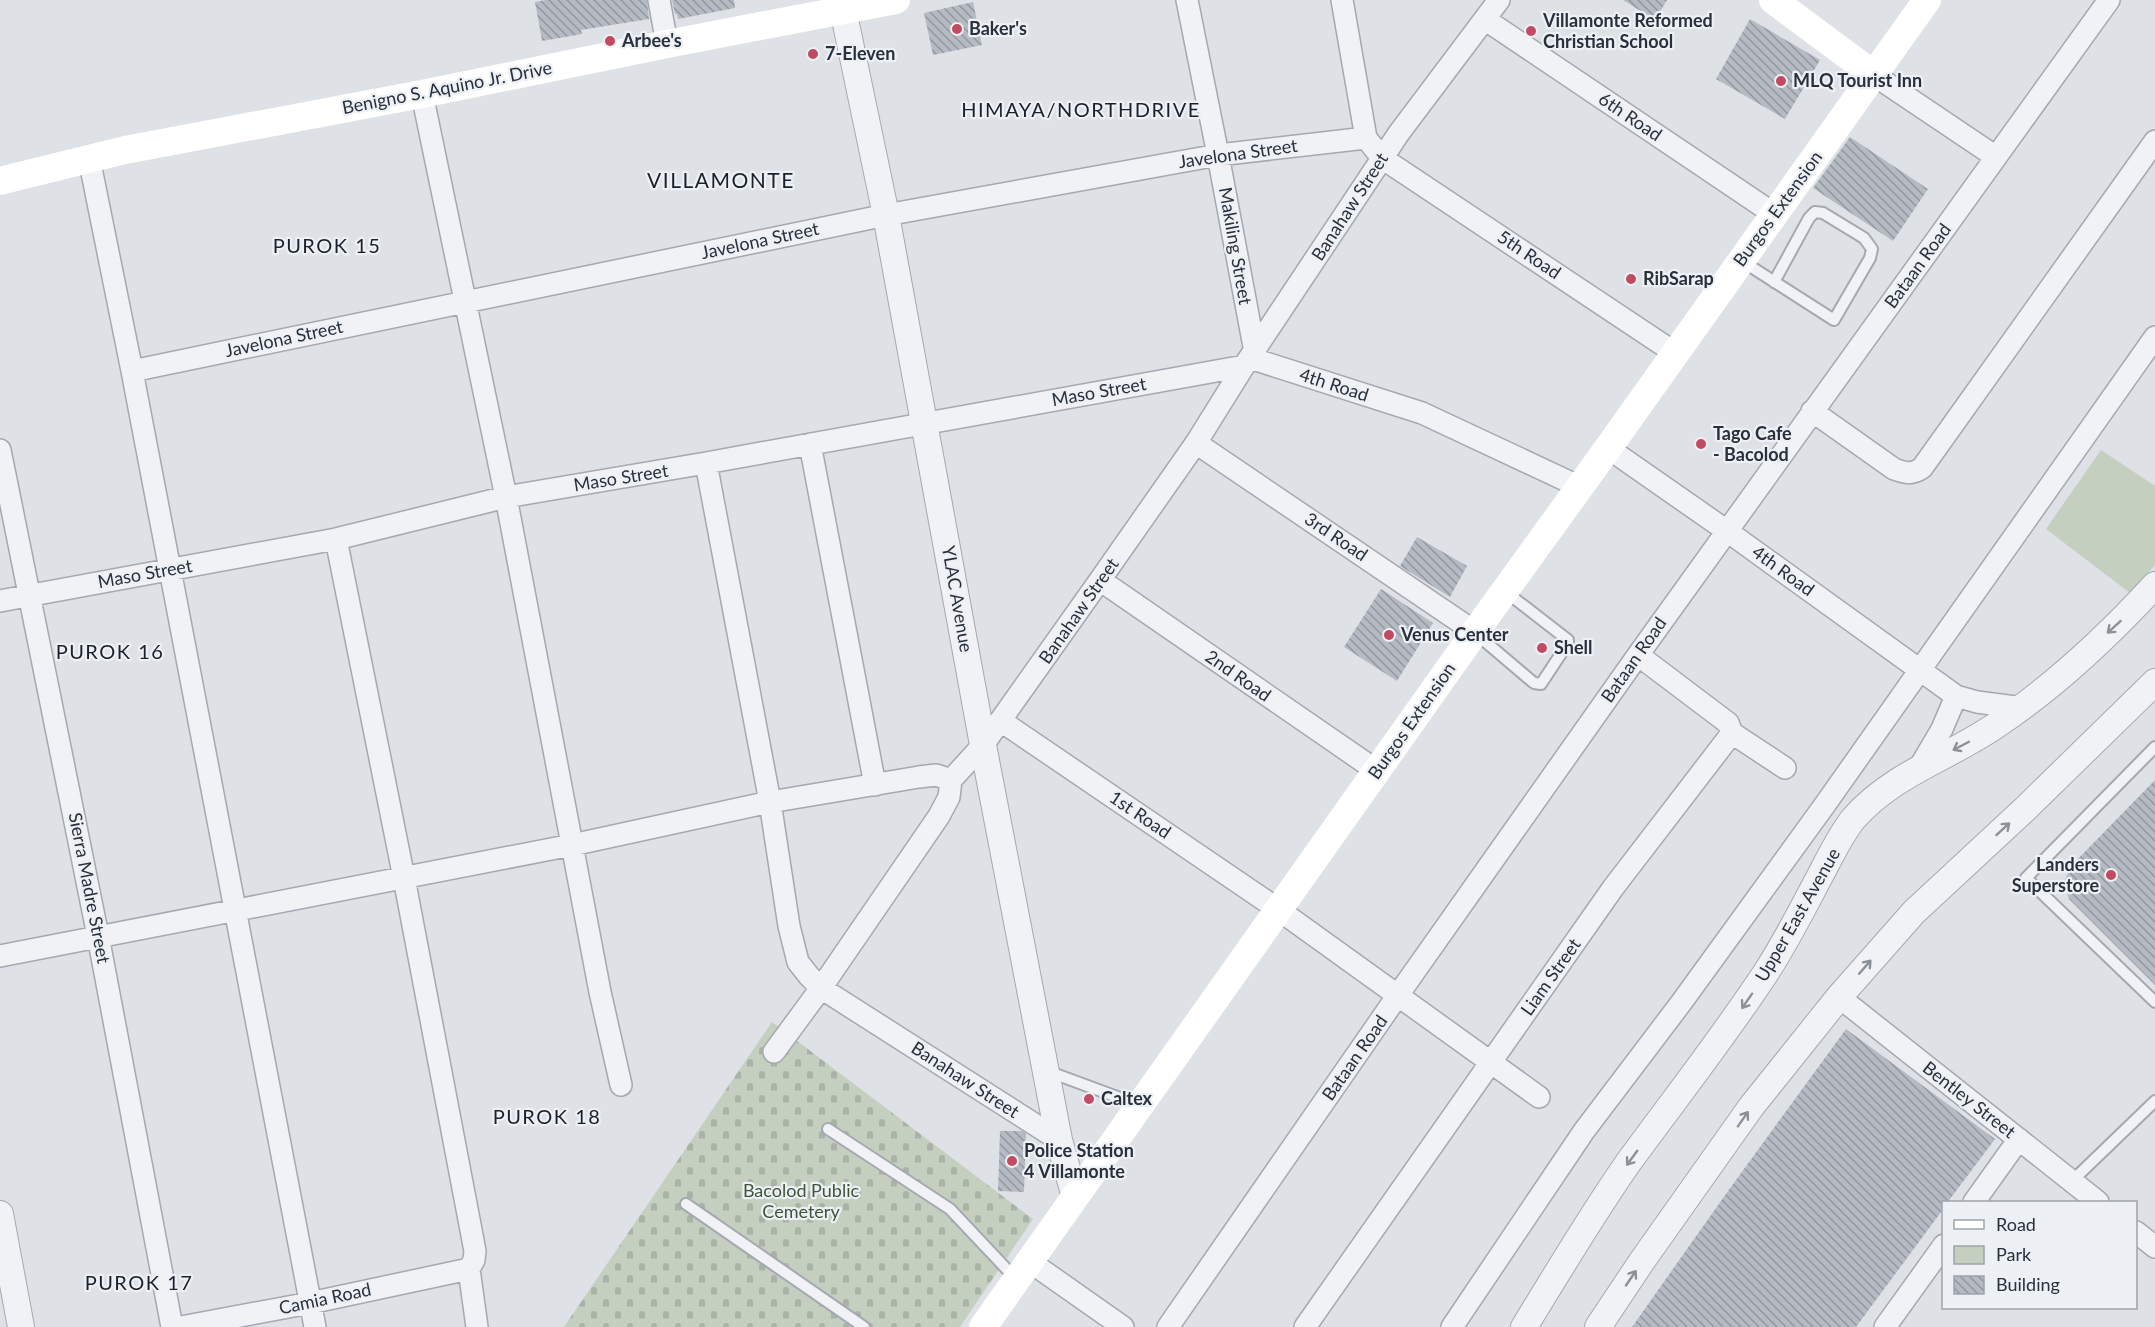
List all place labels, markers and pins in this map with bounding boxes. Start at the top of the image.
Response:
place label: Villamonte Reformed Christian School [1542,9,1713,52]
place label: Baker's [969,17,1027,39]
marker: Baker's [950,22,964,36]
marker: Villamonte Reformed Christian School [1524,24,1538,38]
place label: Arbee's [621,29,682,51]
marker: Arbee's [603,34,617,48]
place label: 7-Eleven [825,42,895,64]
marker: 7-Eleven [806,47,820,61]
place label: MLQ Tourist Inn [1793,69,1922,91]
marker: MLQ Tourist Inn [1774,74,1788,88]
place label: RibSarap [1643,267,1714,289]
marker: RibSarap [1624,272,1638,286]
place label: Tago Cafe - Bacolod [1713,422,1792,465]
marker: Tago Cafe - Bacolod [1694,437,1708,451]
place label: Venus Center [1400,623,1509,645]
marker: Venus Center [1382,628,1396,642]
place label: Shell [1554,636,1592,658]
marker: Shell [1535,641,1549,655]
place label: Landers Superstore [2012,853,2099,896]
marker: Landers Superstore [2104,868,2118,882]
place label: Caltex [1101,1087,1153,1109]
marker: Caltex [1082,1092,1096,1106]
place label: Police Station 4 Villamonte [1024,1139,1134,1182]
marker: Police Station 4 Villamonte [1005,1154,1019,1168]

